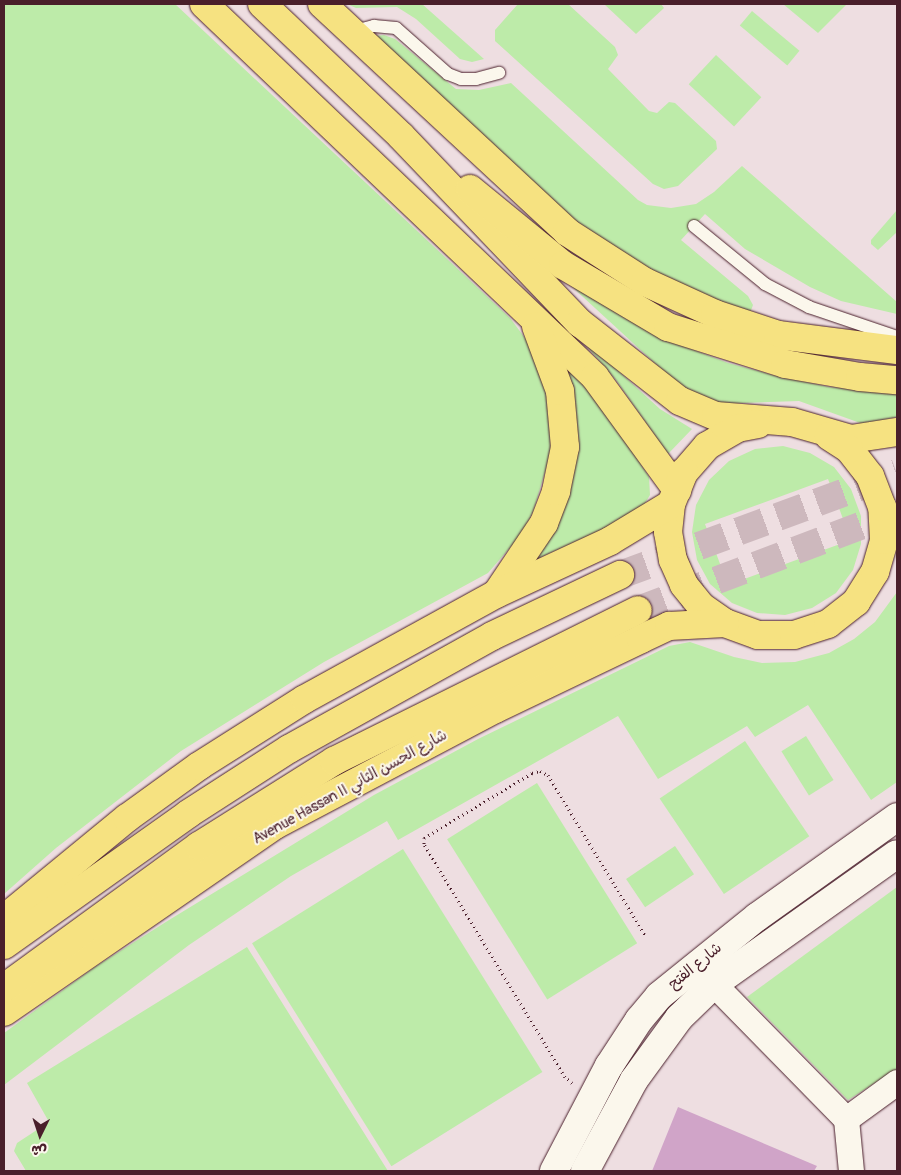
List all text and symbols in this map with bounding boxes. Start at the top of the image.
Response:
street label: Avenue Hassan II شارع الحسن الثاني [250,726,450,848]
street label: شارع الفتح [665,939,725,993]
north arrow [15,1110,65,1160]
text: ش [31,1141,47,1159]

